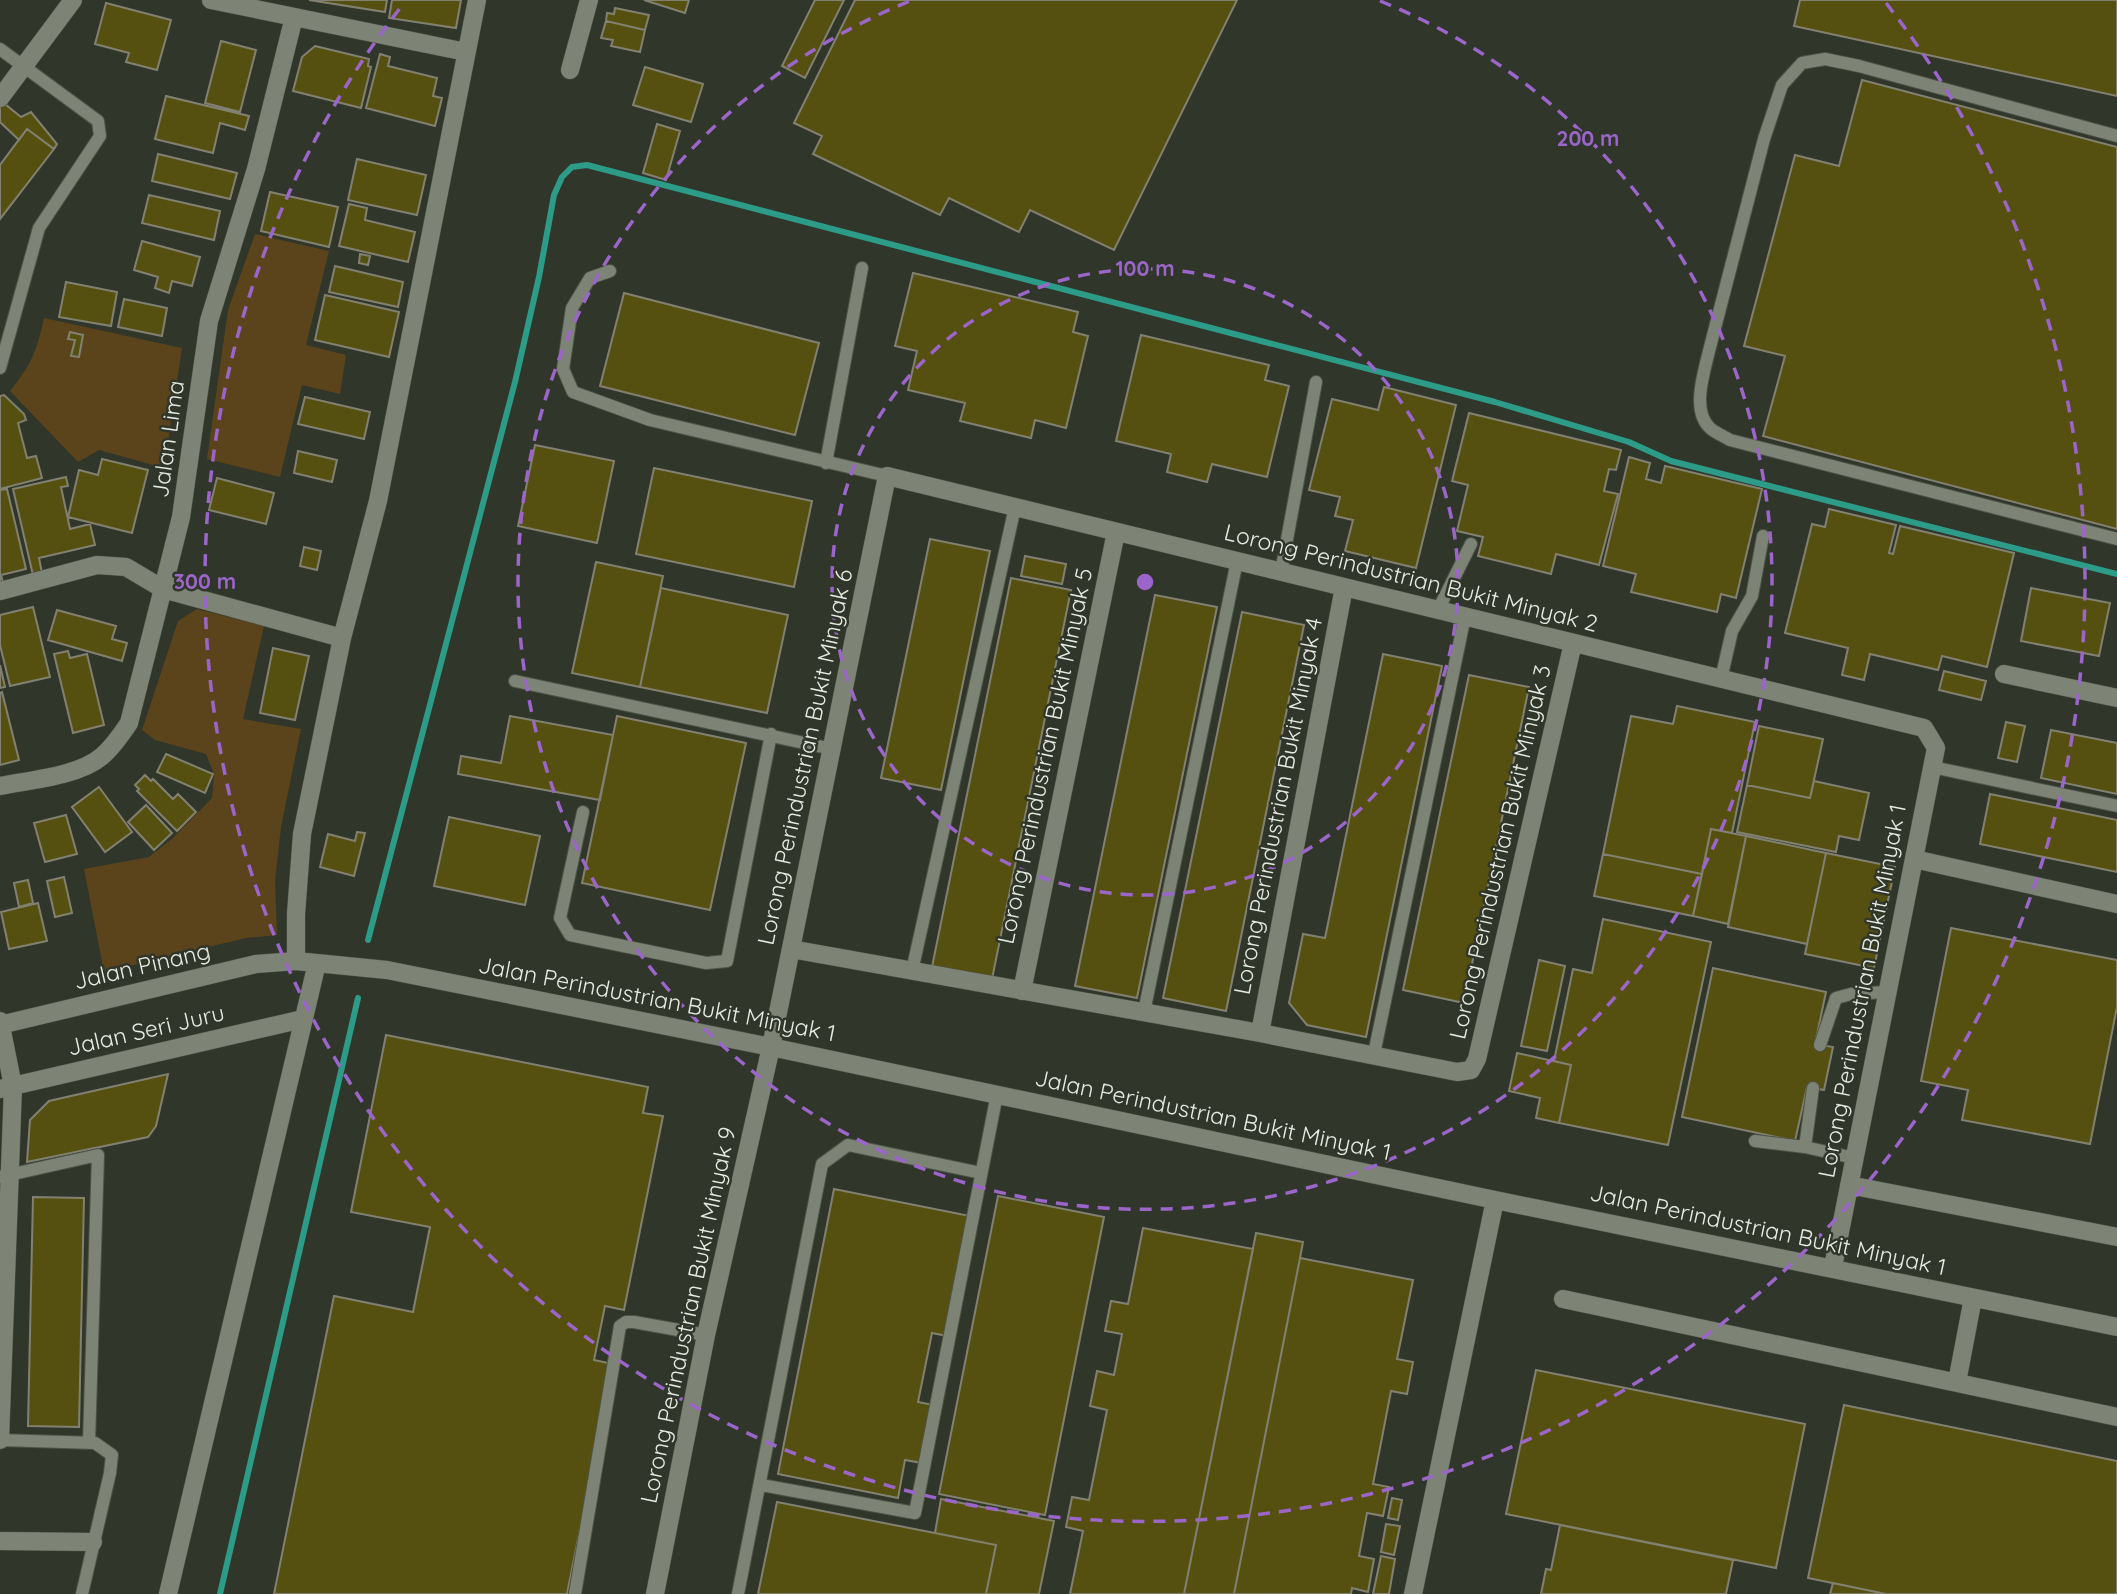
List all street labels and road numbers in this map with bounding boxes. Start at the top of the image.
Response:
street label: Jalan Lima [145,379,190,499]
street label: Lorong Perindustrian Bukit Minyak 2 [1221,517,1601,638]
street label: Lorong Perindustrian Bukit Minyak 5 [990,565,1099,947]
street label: Lorong Perindustrian Bukit Minyak 6 [750,566,859,948]
street label: Lorong Perindustrian Bukit Minyak 4 [1227,615,1328,997]
street label: Lorong Perindustrian Bukit Minyak 3 [1442,662,1557,1042]
street label: Lorong Perindustrian Bukit Minyak 1 [1811,802,1912,1180]
street label: Jalan Pinang [71,936,213,995]
street label: Jalan Perindustrian Bukit Minyak 1 [476,950,838,1047]
street label: Jalan Seri Juru [65,997,227,1062]
street label: Jalan Perindustrian Bukit Minyak 1 [1032,1063,1394,1166]
street label: Lorong Perindustrian Bukit Minyak 9 [633,1124,742,1506]
street label: Jalan Perindustrian Bukit Minyak 1 [1587,1178,1949,1281]

